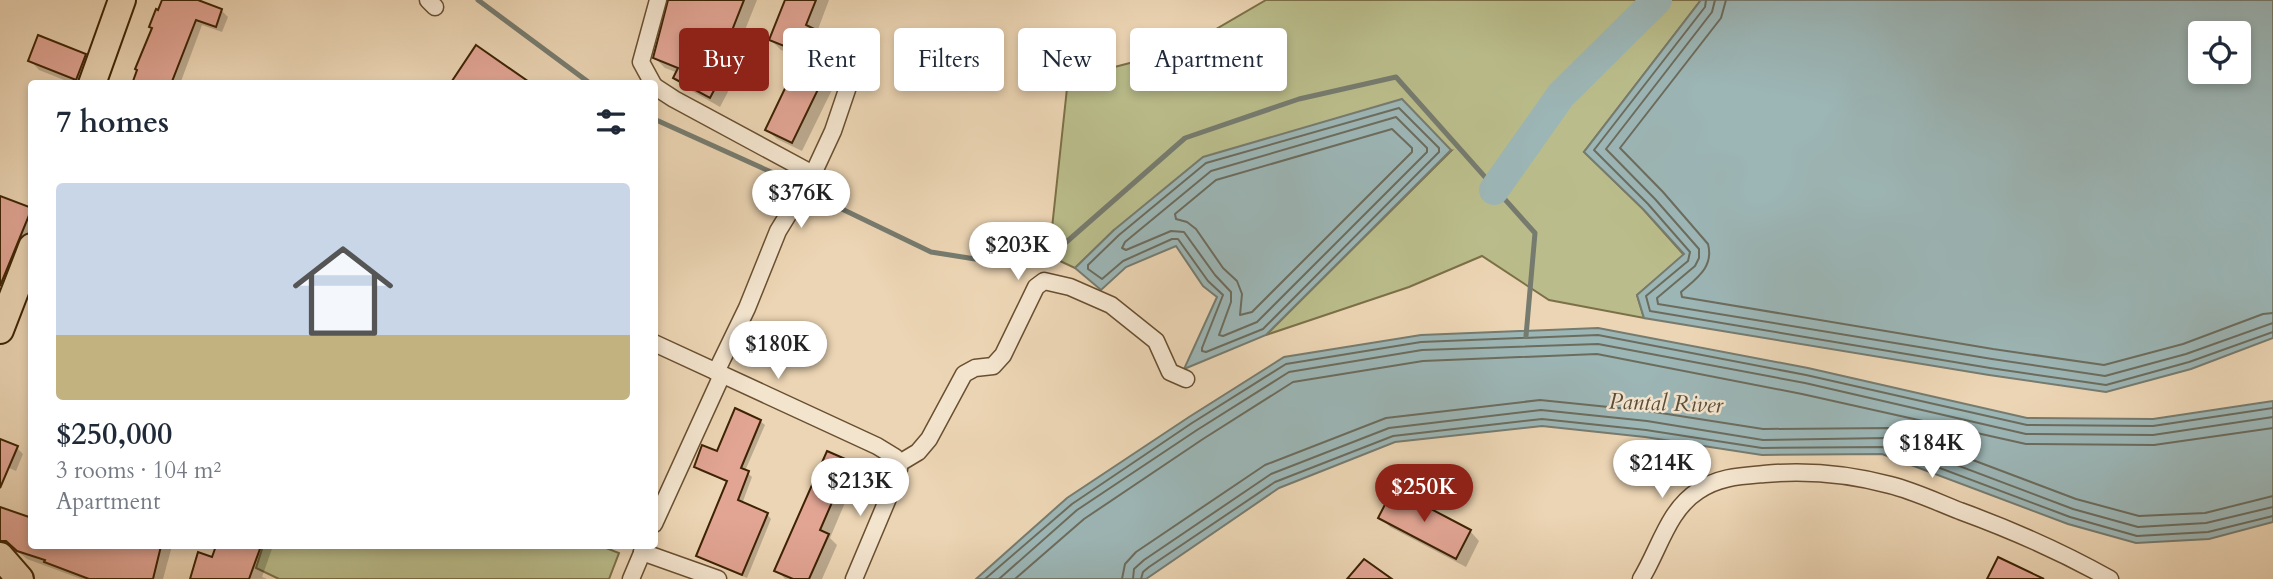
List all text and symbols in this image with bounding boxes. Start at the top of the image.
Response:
map controls [2188,21,2251,84]
button: locate [2188,21,2251,84]
chip: Buy [679,28,769,91]
chip: Rent [783,28,880,91]
chip: Filters [894,28,1004,91]
chip: New [1018,28,1116,91]
chip: Apartment [1130,28,1287,91]
text: 7 homes [56,102,169,143]
icon: filters [592,103,630,141]
pin: $376K [752,170,850,230]
text: $376K [768,177,834,208]
pin: $203K [969,222,1067,282]
icon: home [280,228,406,354]
text: $203K [985,229,1051,260]
pin: $180K [729,322,827,381]
text: $180K [745,328,811,359]
water label: Pantal River [1608,386,1725,421]
text: $250,000 [56,414,172,455]
pin: $184K [1883,420,1981,480]
text: $184K [1899,427,1965,458]
pin: $214K [1613,440,1711,500]
text: $214K [1629,447,1695,478]
text: 3 rooms · 104 m² [56,455,221,486]
pin: $213K [811,458,909,518]
pin: $250K [1375,464,1473,524]
text: $213K [827,465,893,496]
text: $250K [1391,471,1457,502]
text: Apartment [56,486,160,517]

